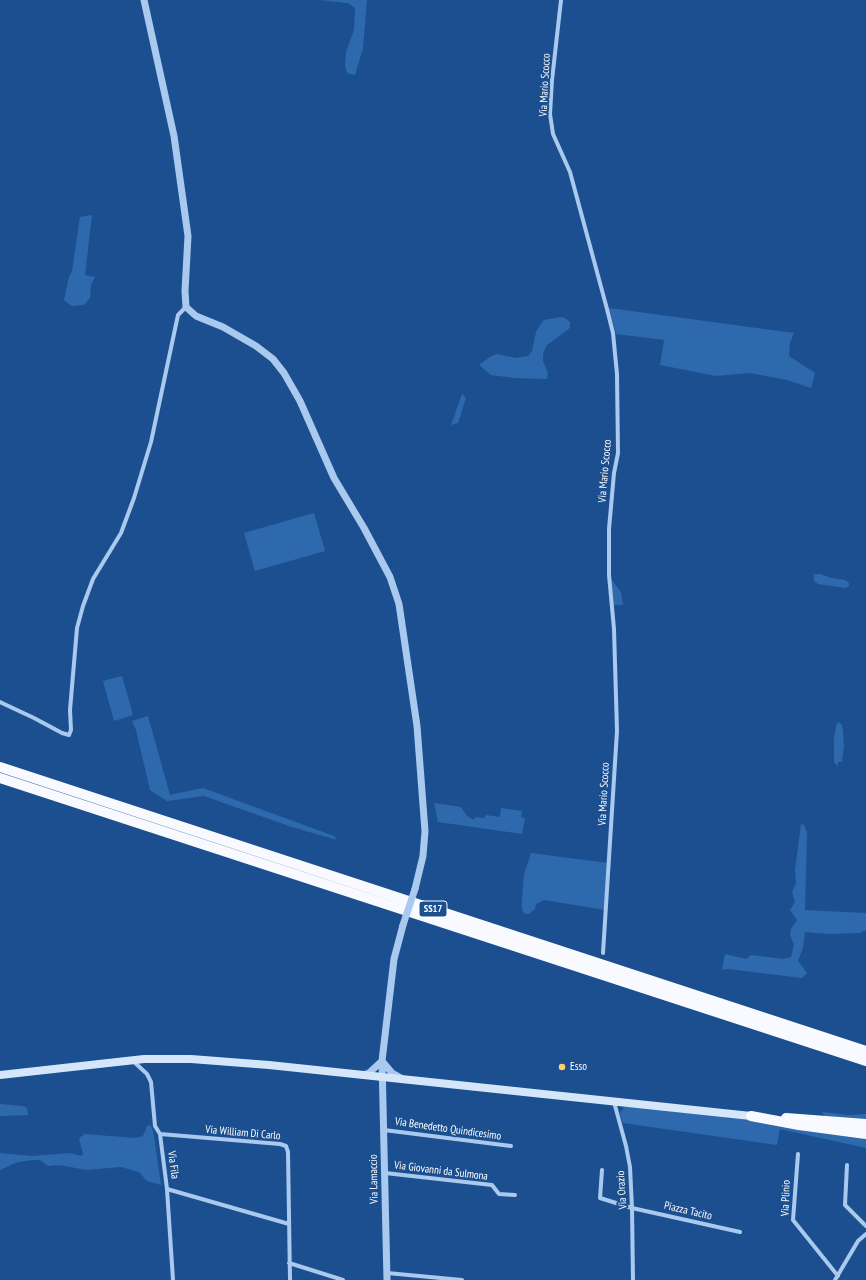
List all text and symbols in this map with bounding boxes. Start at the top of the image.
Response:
street label: Via Mario Scocco [537,53,553,117]
street label: Via Mario Scocco [596,439,614,503]
street label: Via Mario Scocco [596,762,612,826]
road number: SS17 [419,901,447,917]
place label: Esso [570,1060,587,1074]
marker: Esso [557,1062,567,1072]
street label: Via Benedetto Quindicesimo [394,1115,502,1143]
street label: Via William Di Carlo [205,1123,281,1143]
street label: Via Fila [165,1150,181,1180]
street label: Via Lamaccio [367,1154,381,1204]
street label: Via Giovanni da Sulmona [393,1159,489,1183]
street label: Via Orazio [614,1170,630,1210]
street label: Via Plinio [779,1180,793,1216]
street label: Piazza Tacito [663,1199,713,1223]

